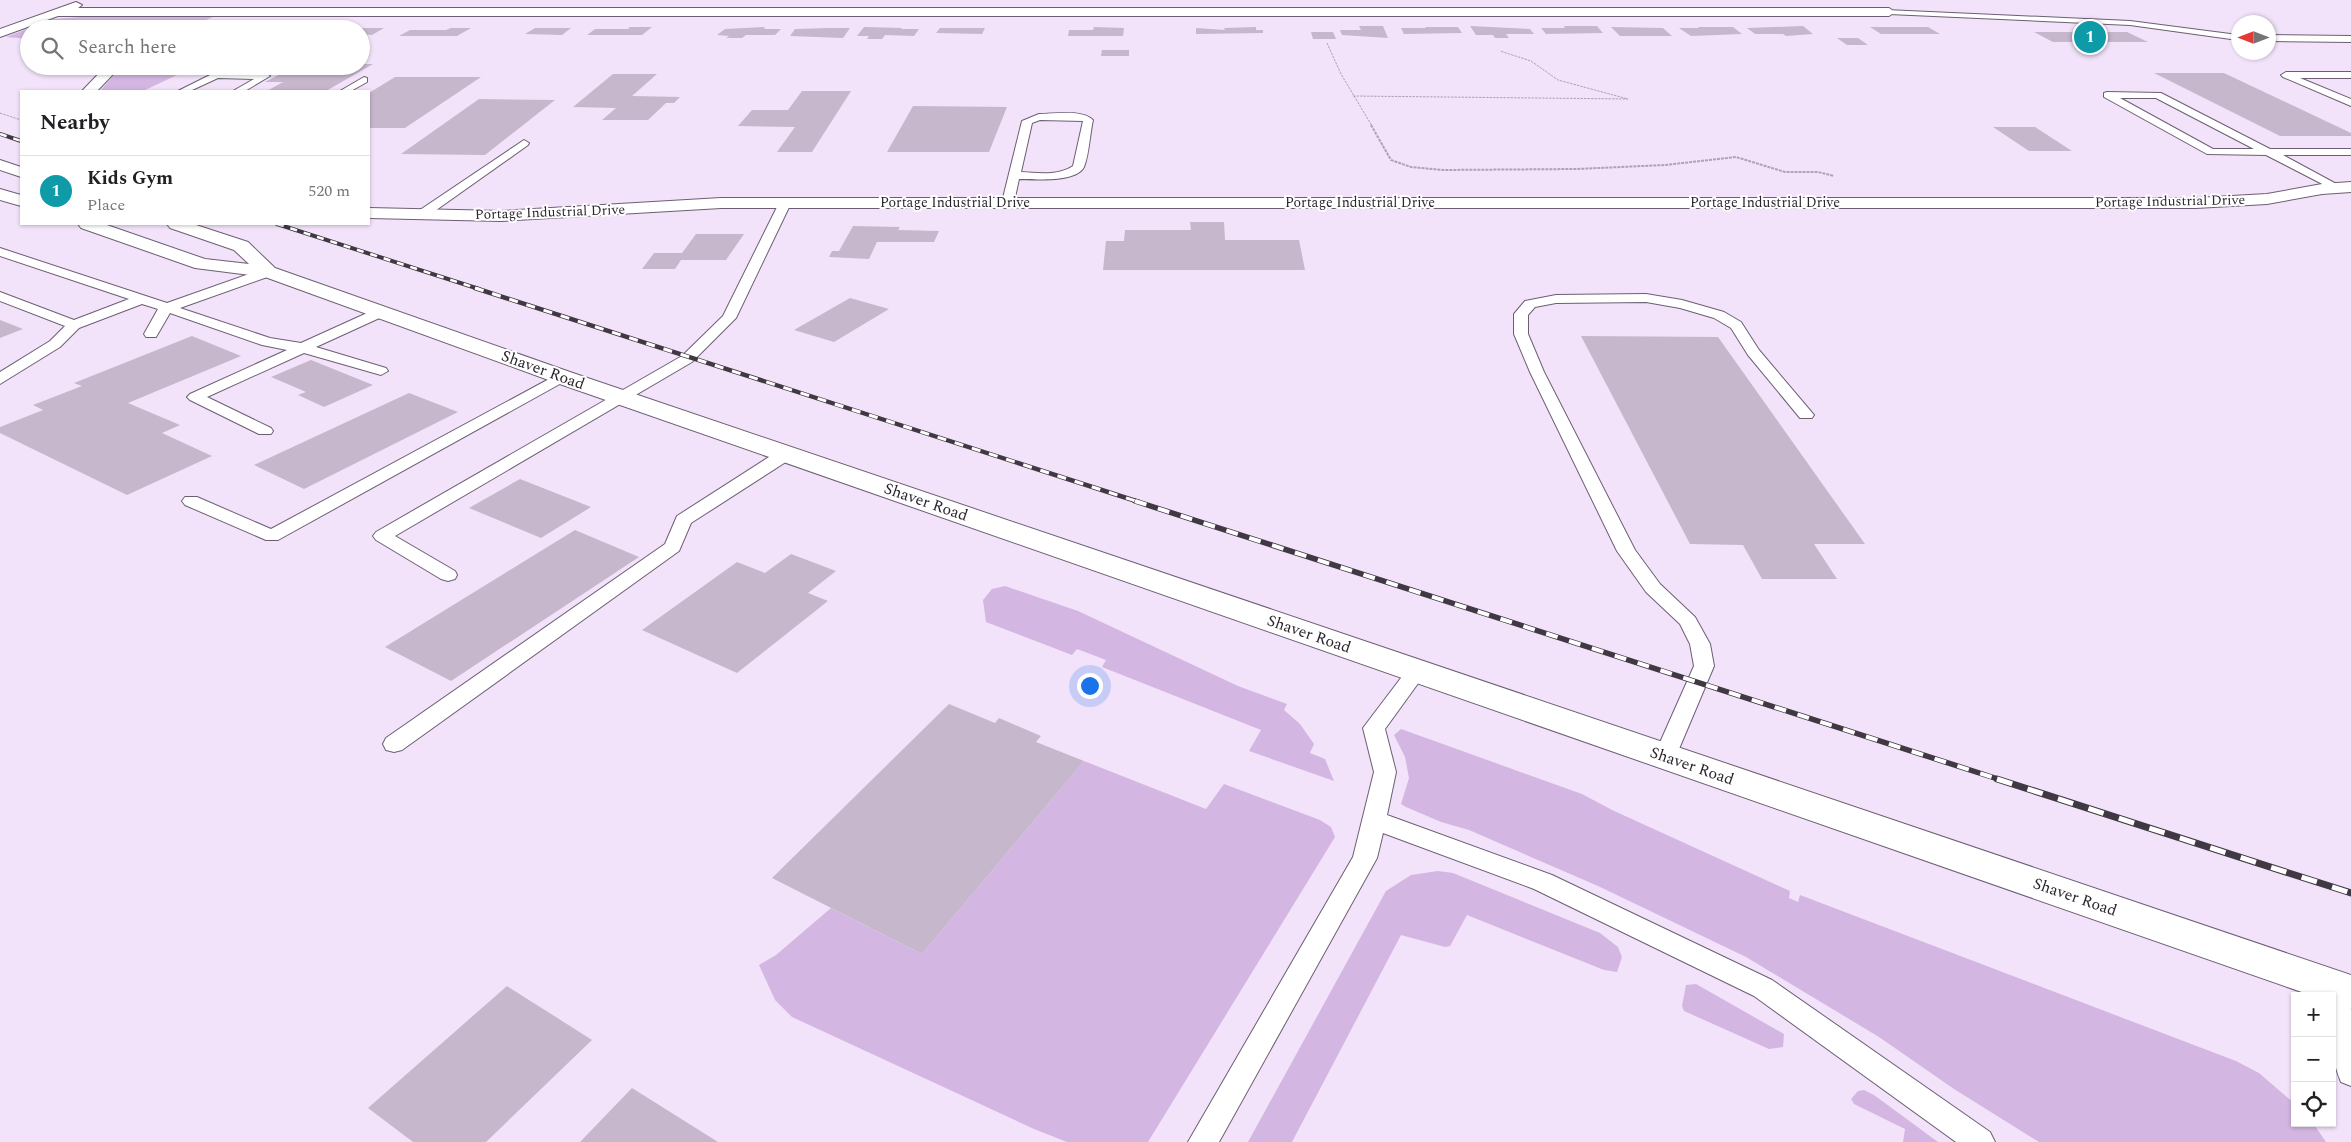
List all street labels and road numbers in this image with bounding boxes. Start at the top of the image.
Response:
street label: Portage Industrial Drive [2095,189,2245,213]
street label: Portage Industrial Drive [880,192,1030,213]
street label: Portage Industrial Drive [1285,192,1435,213]
street label: Portage Industrial Drive [1690,192,1840,213]
street label: Portage Industrial Drive [475,199,626,225]
street label: Shaver Road [498,344,588,396]
street label: Shaver Road [881,476,971,528]
street label: Shaver Road [1264,608,1354,660]
street label: Shaver Road [1647,740,1737,792]
street label: Shaver Road [2030,871,2120,923]

